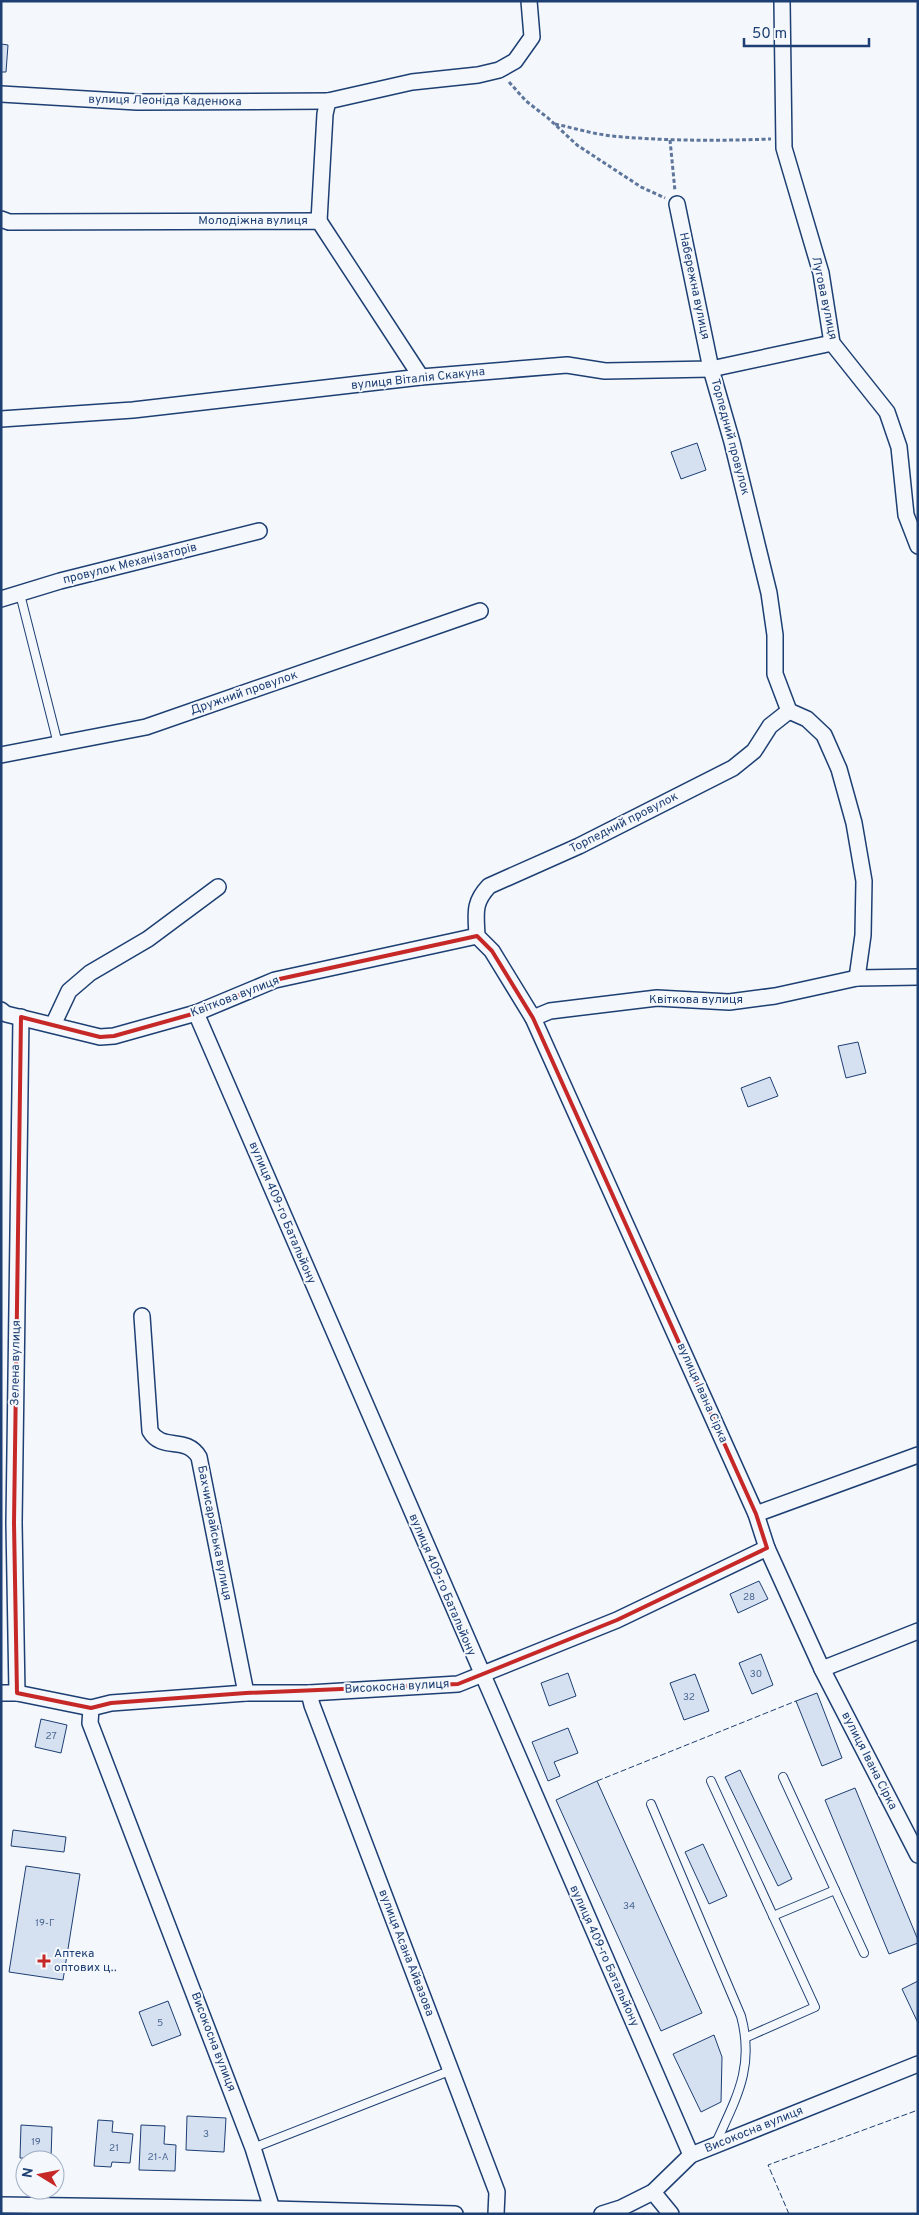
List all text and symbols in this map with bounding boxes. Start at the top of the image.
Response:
scale bar [744,15,869,47]
text: 50 m [752,25,787,44]
street label: вулиця Леоніда Каденюка [88,92,242,110]
street label: Молодіжна вулиця [198,213,308,229]
street label: Набережна вулиця [675,231,713,341]
street label: Лугова вулиця [807,255,841,341]
street label: вулиця Віталія Скакуна [350,364,486,394]
street label: Торпедний провулок [707,377,753,497]
street label: провулок Механізаторів [61,540,199,588]
street label: Дружний провулок [188,667,300,719]
street label: Торпедний провулок [567,789,681,857]
street label: Квіткова вулиця [188,973,282,1021]
street label: Квіткова вулиця [649,992,743,1008]
street label: вулиця 409-го Батальйону [245,1139,319,1287]
street label: Зелена вулиця [7,1320,25,1406]
street label: вулиця Івана Сірка [673,1341,731,1445]
street label: Бахчисарайська вулиця [193,1464,235,1602]
street label: вулиця 409-го Батальйону [405,1511,479,1659]
house number: 28 [743,1591,755,1604]
house number: 30 [750,1668,762,1681]
street label: Високосна вулиця [344,1676,450,1698]
house number: 32 [683,1691,695,1704]
street label: вулиця Івана Сірка [837,1709,901,1813]
house number: 27 [45,1730,57,1743]
street label: вулиця 409-го Батальйону [566,1883,642,2029]
street label: вулиця Асана Айвазова [374,1887,438,2019]
house number: 34 [623,1900,635,1913]
house number: 19-Г [35,1917,55,1930]
place label: Аптека оптових ц‥ [54,1946,117,1976]
marker: Аптека оптових ц‥ [38,1955,50,1967]
street label: Високосна вулиця [187,1990,239,2094]
house number: 5 [157,2017,163,2030]
street label: Високосна вулиця [702,2103,806,2157]
house number: 3 [203,2128,209,2141]
house number: 19 [31,2136,41,2149]
house number: 21 [109,2142,119,2155]
north arrow [15,2150,65,2200]
house number: 21-А [148,2151,169,2164]
text: N [19,2167,38,2179]

